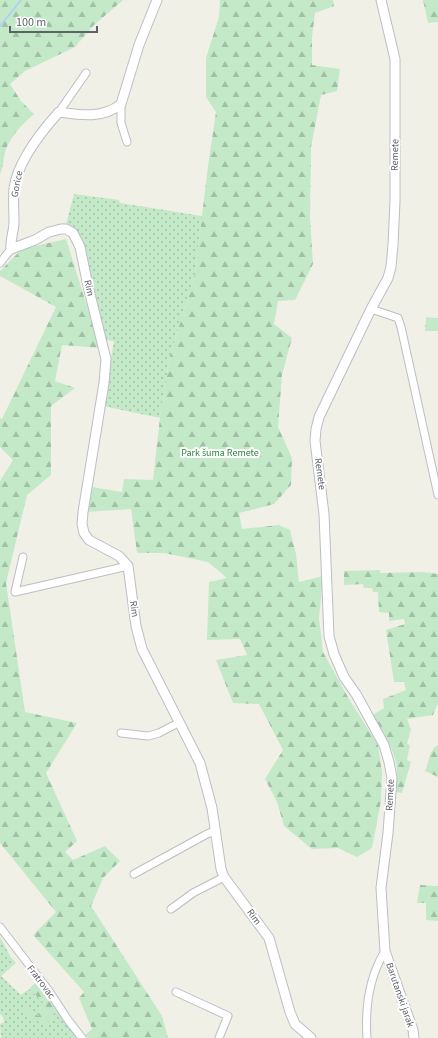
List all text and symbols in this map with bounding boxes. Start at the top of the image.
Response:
scale bar [10,8,97,34]
text: 100 m [16,14,46,31]
street label: Remete [388,139,402,171]
street label: Gorice [8,169,26,199]
street label: Rim [80,278,98,298]
park label: Park šuma Remete [181,446,259,460]
street label: Remete [311,457,329,491]
street label: Rim [126,600,142,618]
street label: Remete [382,779,398,811]
street label: Rim [244,906,264,928]
street label: Barutanski jarak [382,961,418,1029]
street label: Fratrovac [24,962,59,1002]

